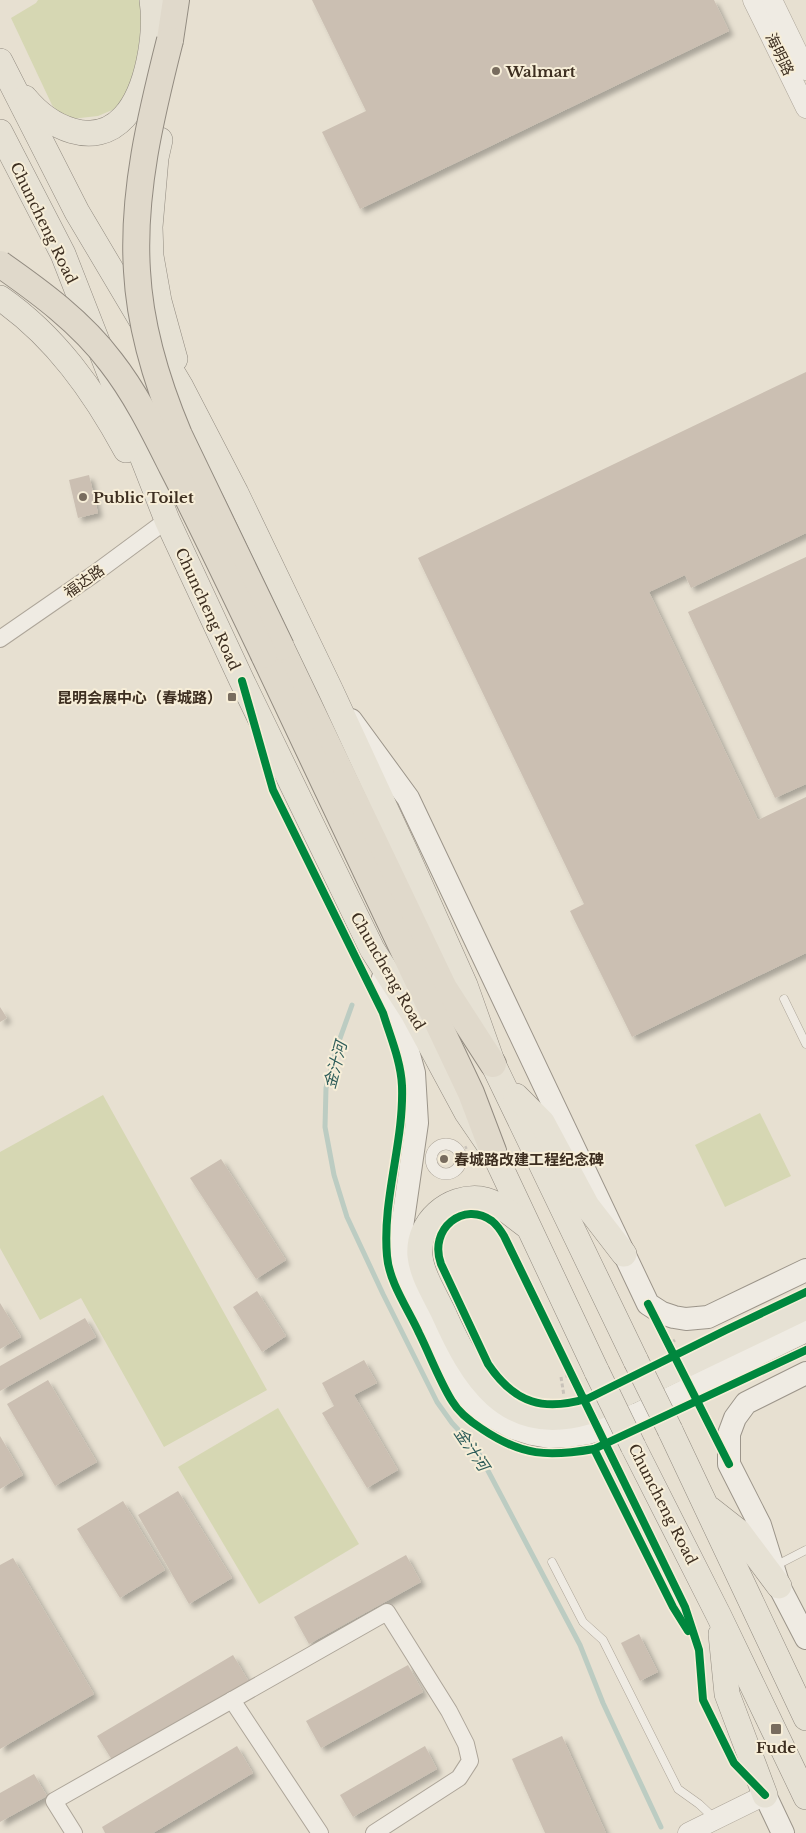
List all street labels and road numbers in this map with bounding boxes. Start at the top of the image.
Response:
street label: 海明路 [762,30,798,78]
street label: Chuncheng Road [6,159,82,287]
street label: Chuncheng Road [171,545,245,673]
street label: 福达路 [60,560,108,602]
street label: Chuncheng Road [347,909,429,1033]
street label: Chuncheng Road [624,1440,702,1568]

